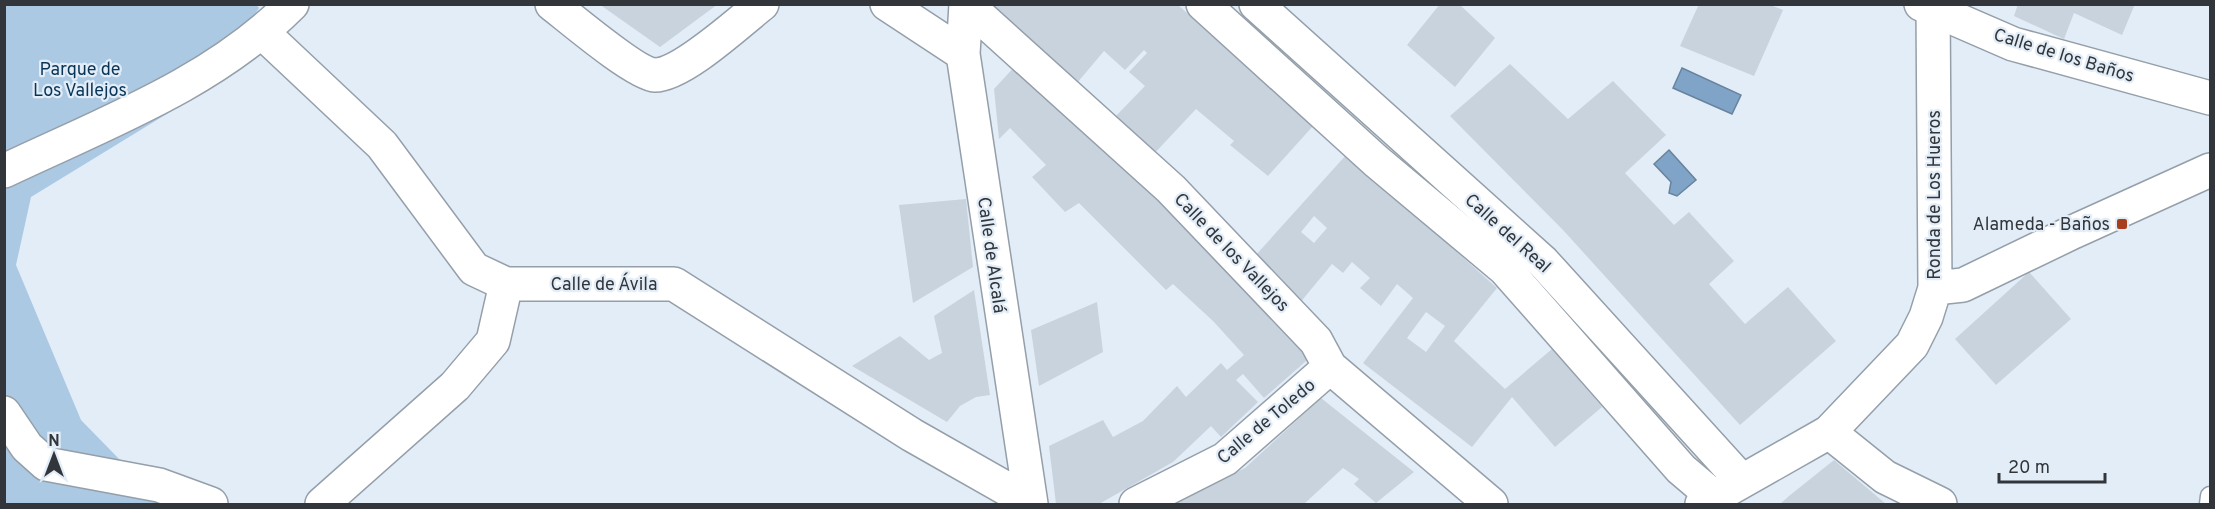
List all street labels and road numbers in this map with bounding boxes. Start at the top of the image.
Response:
street label: Calle de los Baños [1990,24,2137,89]
street label: Ronda de Los Hueros [1924,110,1947,280]
street label: Calle de los Vallejos [1168,189,1294,317]
street label: Calle del Real [1459,189,1555,279]
street label: Calle de Alcalá [971,196,1010,315]
street label: Calle de Ávila [550,272,658,297]
street label: Calle de Toledo [1213,374,1321,470]

